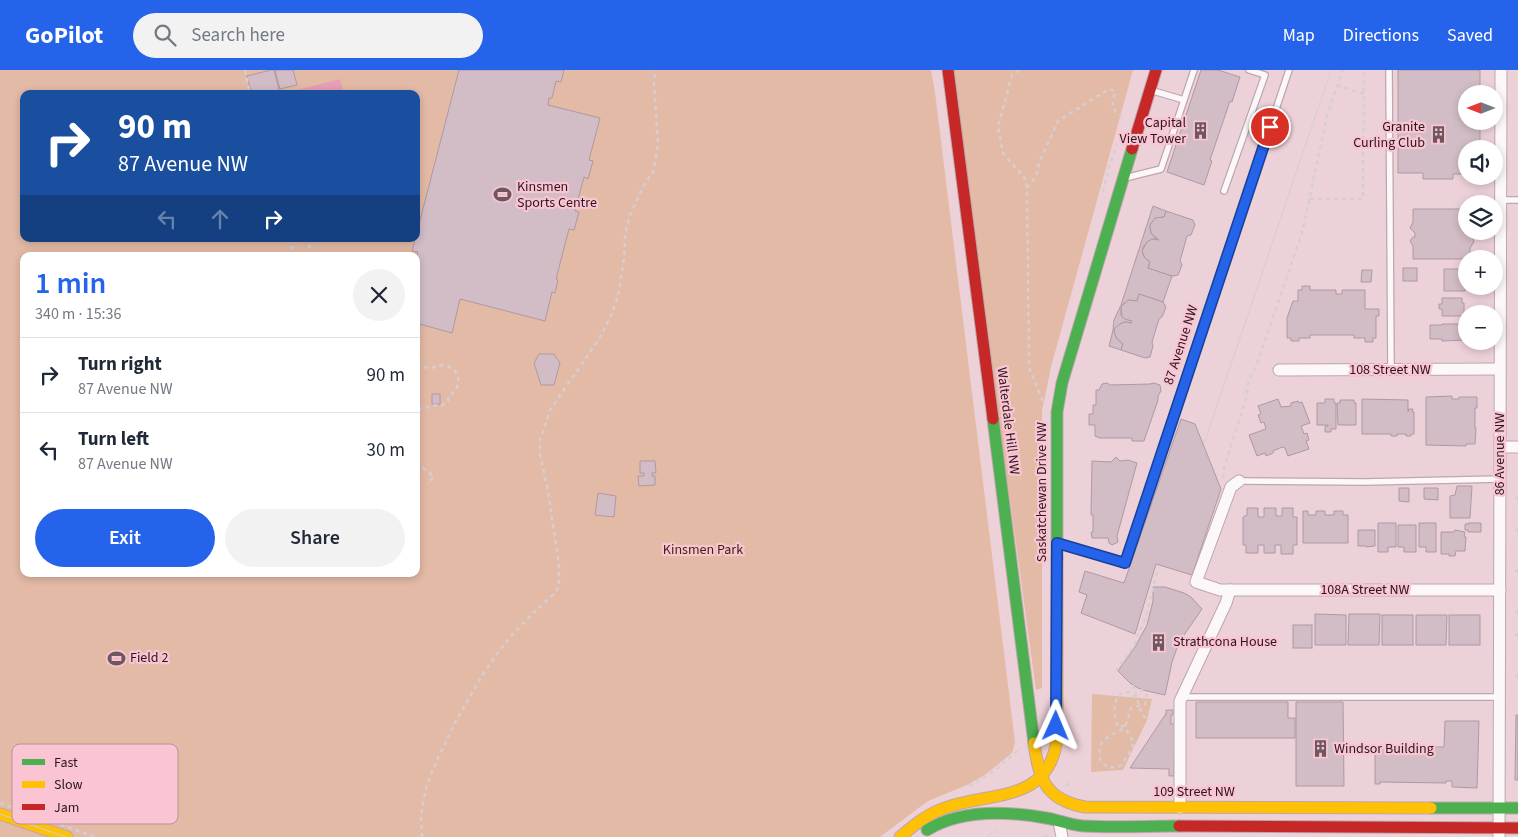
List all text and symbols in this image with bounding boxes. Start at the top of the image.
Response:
search box [133,13,483,58]
text: GoPilot [25,18,103,53]
icon: search [151,21,179,49]
text: Search here [191,22,285,49]
text: Map [1283,23,1315,48]
text: Directions [1343,23,1419,48]
text: Saved [1447,23,1493,48]
north arrow [1458,85,1502,130]
map controls [1458,85,1503,350]
text: 90 m [118,102,192,152]
pin [1249,106,1291,148]
icon: right [35,110,100,175]
place label: Capital View Tower [1120,113,1186,149]
icon: arrive [1256,113,1284,141]
place label: Granite Curling Club [1353,117,1425,153]
building icon: Capital View Tower [1190,121,1210,141]
building icon: Granite Curling Club [1429,125,1449,145]
button: sound [1458,140,1503,185]
text: 87 Avenue NW [118,148,248,180]
place label: Kinsmen Sports Centre [517,177,597,213]
sports icon: Kinsmen Sports Centre [493,185,513,205]
button: layers [1458,195,1503,240]
icon: left [153,205,181,233]
icon: ahead [206,205,234,233]
icon: right [259,205,287,233]
button: + [1458,250,1503,295]
text: 1 min [35,262,106,305]
button: close [353,269,405,321]
text: 340 m · 15:36 [35,303,122,325]
street label: 87 Avenue NW [1159,303,1203,387]
button: − [1458,305,1503,350]
text: Turn right [78,351,162,378]
street label: 108 Street NW [1349,360,1431,380]
icon: right [35,361,63,389]
text: 90 m [367,362,405,389]
street label: Walterdale Hill NW [991,366,1025,476]
text: 87 Avenue NW [78,378,173,400]
street label: 86 Avenue NW [1490,413,1510,495]
street label: Saskatchewan Drive NW [1032,422,1052,562]
text: Turn left [78,426,149,453]
icon: left [35,436,63,464]
text: 30 m [367,437,405,464]
text: 87 Avenue NW [78,453,173,475]
button: Exit [35,509,215,567]
button: Share [225,509,405,567]
park label: Kinsmen Park [663,540,743,560]
street label: 108A Street NW [1320,580,1410,600]
building icon: Strathcona House [1149,632,1169,652]
place label: Strathcona House [1173,632,1277,652]
sports icon: Field 2 [106,648,126,668]
place label: Field 2 [130,648,168,668]
position arrow [1029,699,1081,751]
building icon: Windsor Building [1310,739,1330,759]
place label: Windsor Building [1334,739,1434,759]
legend [12,744,178,824]
text: Fast [54,753,78,773]
text: Slow [54,775,83,795]
street label: 109 Street NW [1153,782,1235,802]
text: Jam [54,798,79,818]

